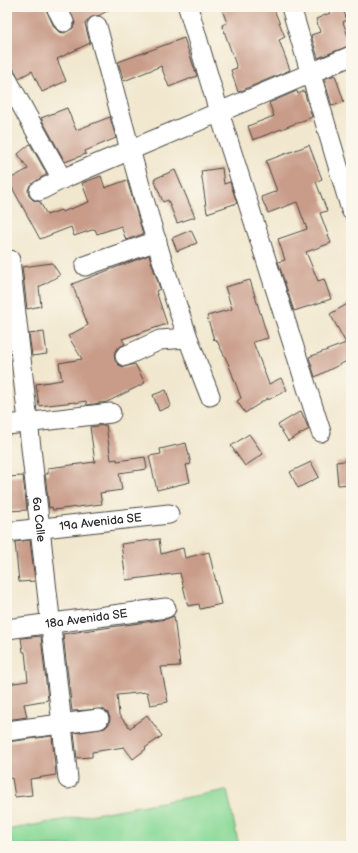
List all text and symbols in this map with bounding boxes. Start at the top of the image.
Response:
street label: 6a Calle [29,496,49,543]
street label: 19a Avenida SE [58,510,143,534]
street label: 18a Avenida SE [44,606,129,631]

